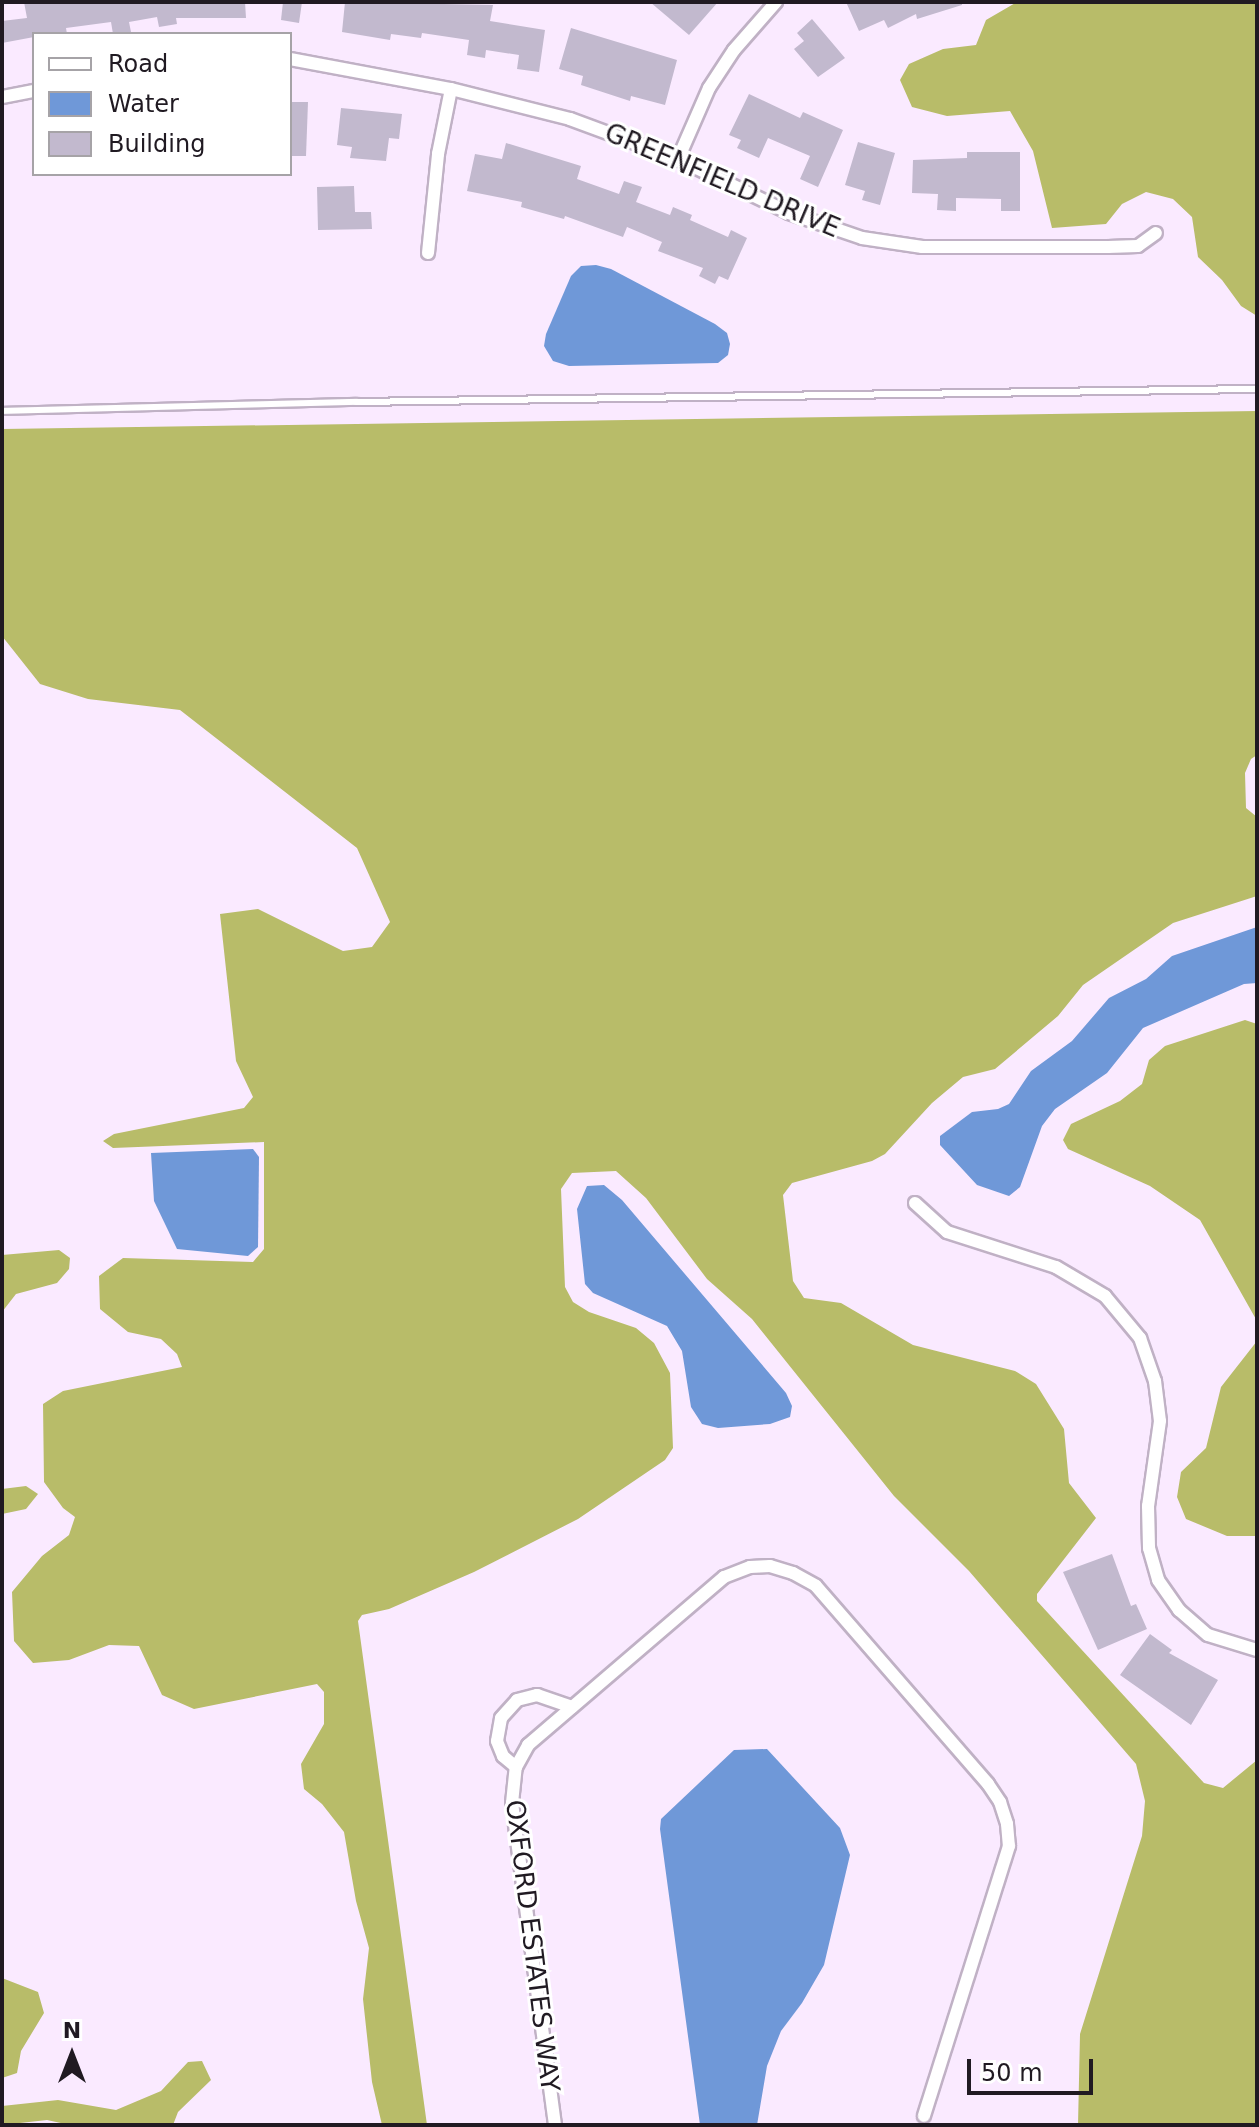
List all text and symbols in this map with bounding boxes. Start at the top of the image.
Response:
legend [32,32,292,176]
text: Road [108,50,168,78]
text: Water [108,90,179,118]
street label: GREENFIELD DRIVE [600,117,844,245]
text: Building [108,130,205,158]
street label: OXFORD ESTATES WAY [499,1798,565,2094]
north arrow [32,2015,112,2095]
text: N [63,2018,81,2043]
scale bar [971,2043,1097,2093]
text: 50 m [981,2059,1043,2087]

